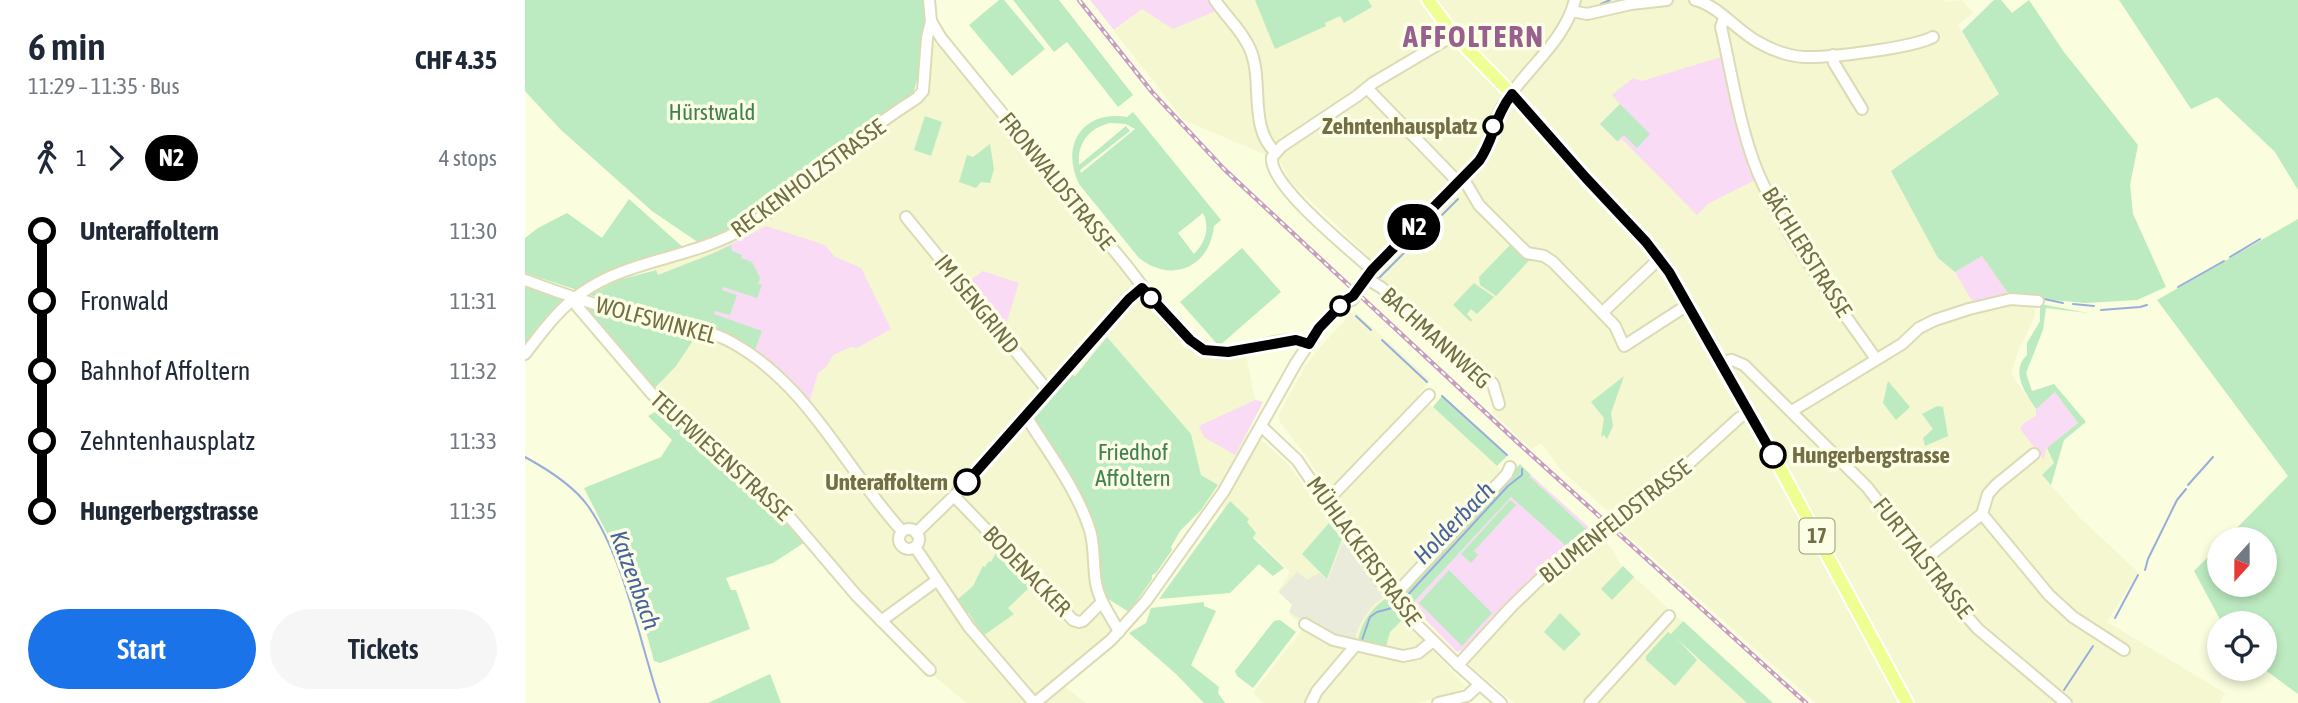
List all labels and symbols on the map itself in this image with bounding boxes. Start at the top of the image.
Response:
district label: AFFOLTERN [1402,19,1545,53]
park label: Hürstwald [669,99,755,125]
street label: FRONWALDSTRASSE [994,107,1120,255]
street label: RECKENHOLZSTRASSE [726,113,890,243]
place label: Zehntenhausplatz [1322,113,1478,139]
marker: Zehntenhausplatz [1483,116,1503,136]
street label: BÄCHLERSTRASSE [1757,182,1857,322]
line badge: N2 [1383,204,1445,250]
street label: IM ISENGRIND [929,249,1025,359]
street label: BACHMANNWEG [1376,282,1496,394]
unlabelled marker [1141,288,1161,308]
street label: WOLFSWINKEL [593,291,719,349]
unlabelled marker [1330,296,1350,316]
street label: TEUFWIESENSTRASSE [646,386,797,526]
park label: Friedhof Affoltern [1095,439,1171,491]
marker: Hungerbergstrasse [1760,442,1786,468]
place label: Hungerbergstrasse [1792,442,1950,468]
street label: BLUMENFELDSTRASSE [1534,454,1696,588]
place label: Unteraffoltern [825,469,948,495]
marker: Unteraffoltern [954,469,980,495]
street label: MÜHLACKERSTRASSE [1301,472,1427,630]
water label: Holderbach [1408,476,1500,569]
street label: FURTTALSTRASSE [1868,493,1978,623]
road number: 17 [1799,518,1835,554]
street label: BODENACKER [978,521,1077,622]
water label: Katzenbach [605,527,666,633]
north arrow [2207,527,2277,597]

